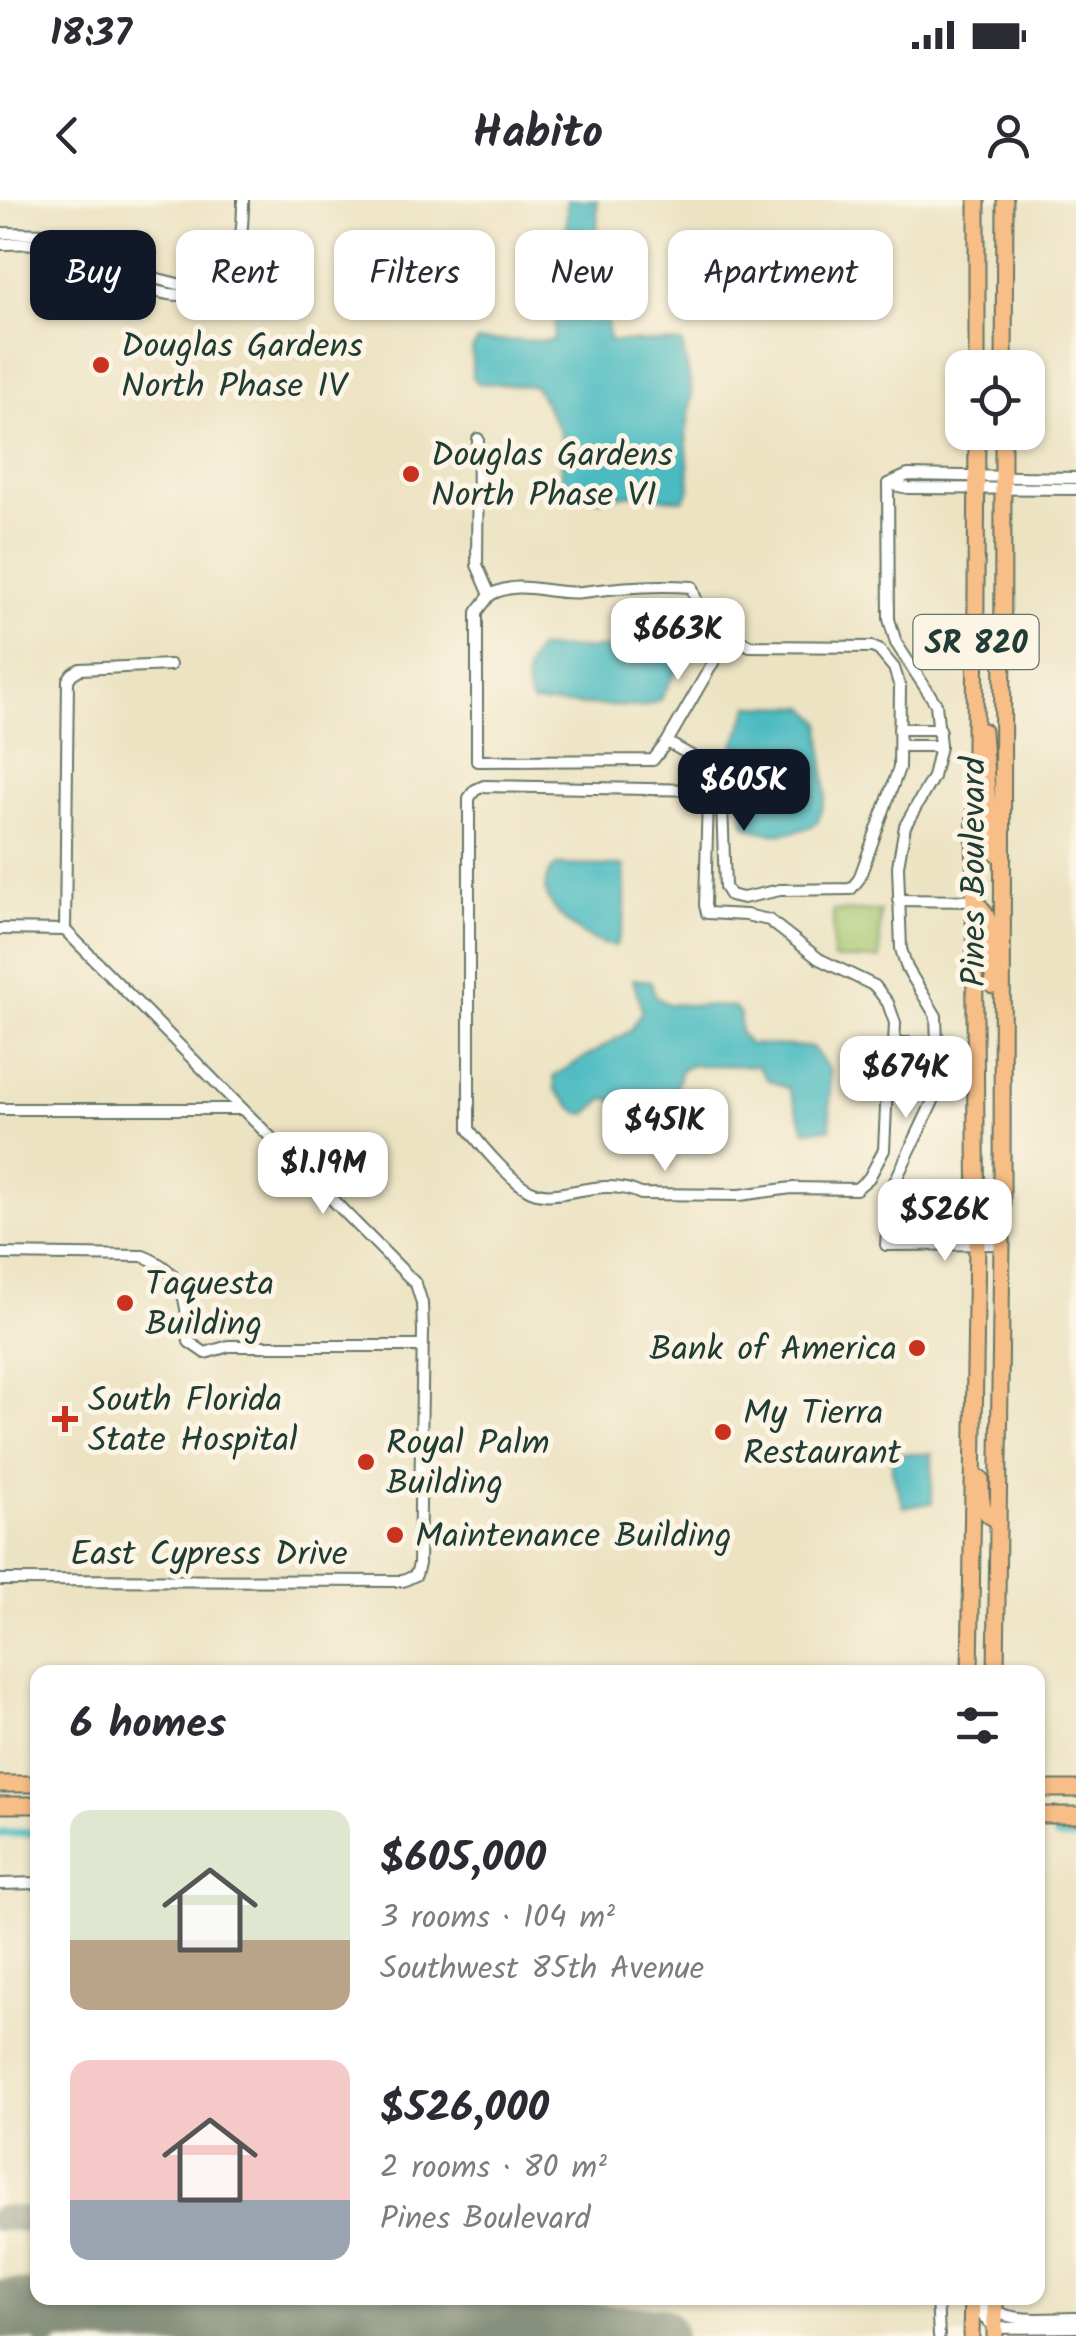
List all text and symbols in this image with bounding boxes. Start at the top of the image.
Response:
text: 18:37 [50,5,132,65]
text: Habito [473,99,603,171]
icon: back [40,108,95,163]
icon: person [981,108,1036,163]
chip: Buy [30,230,156,320]
chip: Rent [176,230,314,320]
chip: Filters [334,230,495,320]
chip: New [515,230,648,320]
chip: Apartment [668,230,893,320]
place label: Douglas Gardens North Phase IV [121,320,363,416]
map controls [945,350,1045,450]
button: locate [945,350,1045,450]
marker: Douglas Gardens North Phase IV [90,354,112,376]
place label: Douglas Gardens North Phase VI [431,429,673,525]
marker: Douglas Gardens North Phase VI [400,463,422,485]
pin: $663K [608,598,748,683]
text: $663K [633,605,723,656]
road number: SR 820 [914,615,1038,669]
pin: $605K [674,749,814,834]
street label: Pines Boulevard [948,755,1004,987]
text: $605K [700,756,788,807]
pin: $674K [836,1036,976,1121]
text: $674K [862,1043,950,1094]
pin: $451K [595,1089,735,1174]
text: $451K [624,1096,706,1147]
pin: $1.19M [242,1132,404,1217]
text: $1.19M [280,1139,366,1190]
pin: $526K [875,1179,1015,1264]
text: $526K [900,1186,990,1237]
place label: Taquesta Building [145,1258,274,1354]
marker: Taquesta Building [114,1292,136,1314]
place label: Bank of America [649,1323,897,1379]
marker: Bank of America [906,1337,928,1359]
place label: South Florida State Hospital [88,1374,298,1470]
place label: My Tierra Restaurant [743,1387,902,1483]
marker: South Florida State Hospital [52,1406,78,1432]
place label: Royal Palm Building [386,1417,550,1513]
marker: My Tierra Restaurant [712,1421,734,1443]
marker: Royal Palm Building [355,1451,377,1473]
place label: Maintenance Building [415,1510,732,1566]
marker: Maintenance Building [384,1524,406,1546]
street label: East Cypress Drive [70,1528,348,1584]
text: 6 homes [70,1692,226,1759]
icon: filters [950,1698,1005,1753]
text: $605,000 [380,1826,546,1893]
icon: home [150,1850,270,1970]
text: 3 rooms · 104 m² [380,1893,615,1944]
text: Southwest 85th Avenue [380,1944,704,1995]
text: $526,000 [380,2076,549,2143]
icon: home [150,2100,270,2220]
text: 2 rooms · 80 m² [380,2143,607,2194]
text: Pines Boulevard [380,2194,591,2245]

